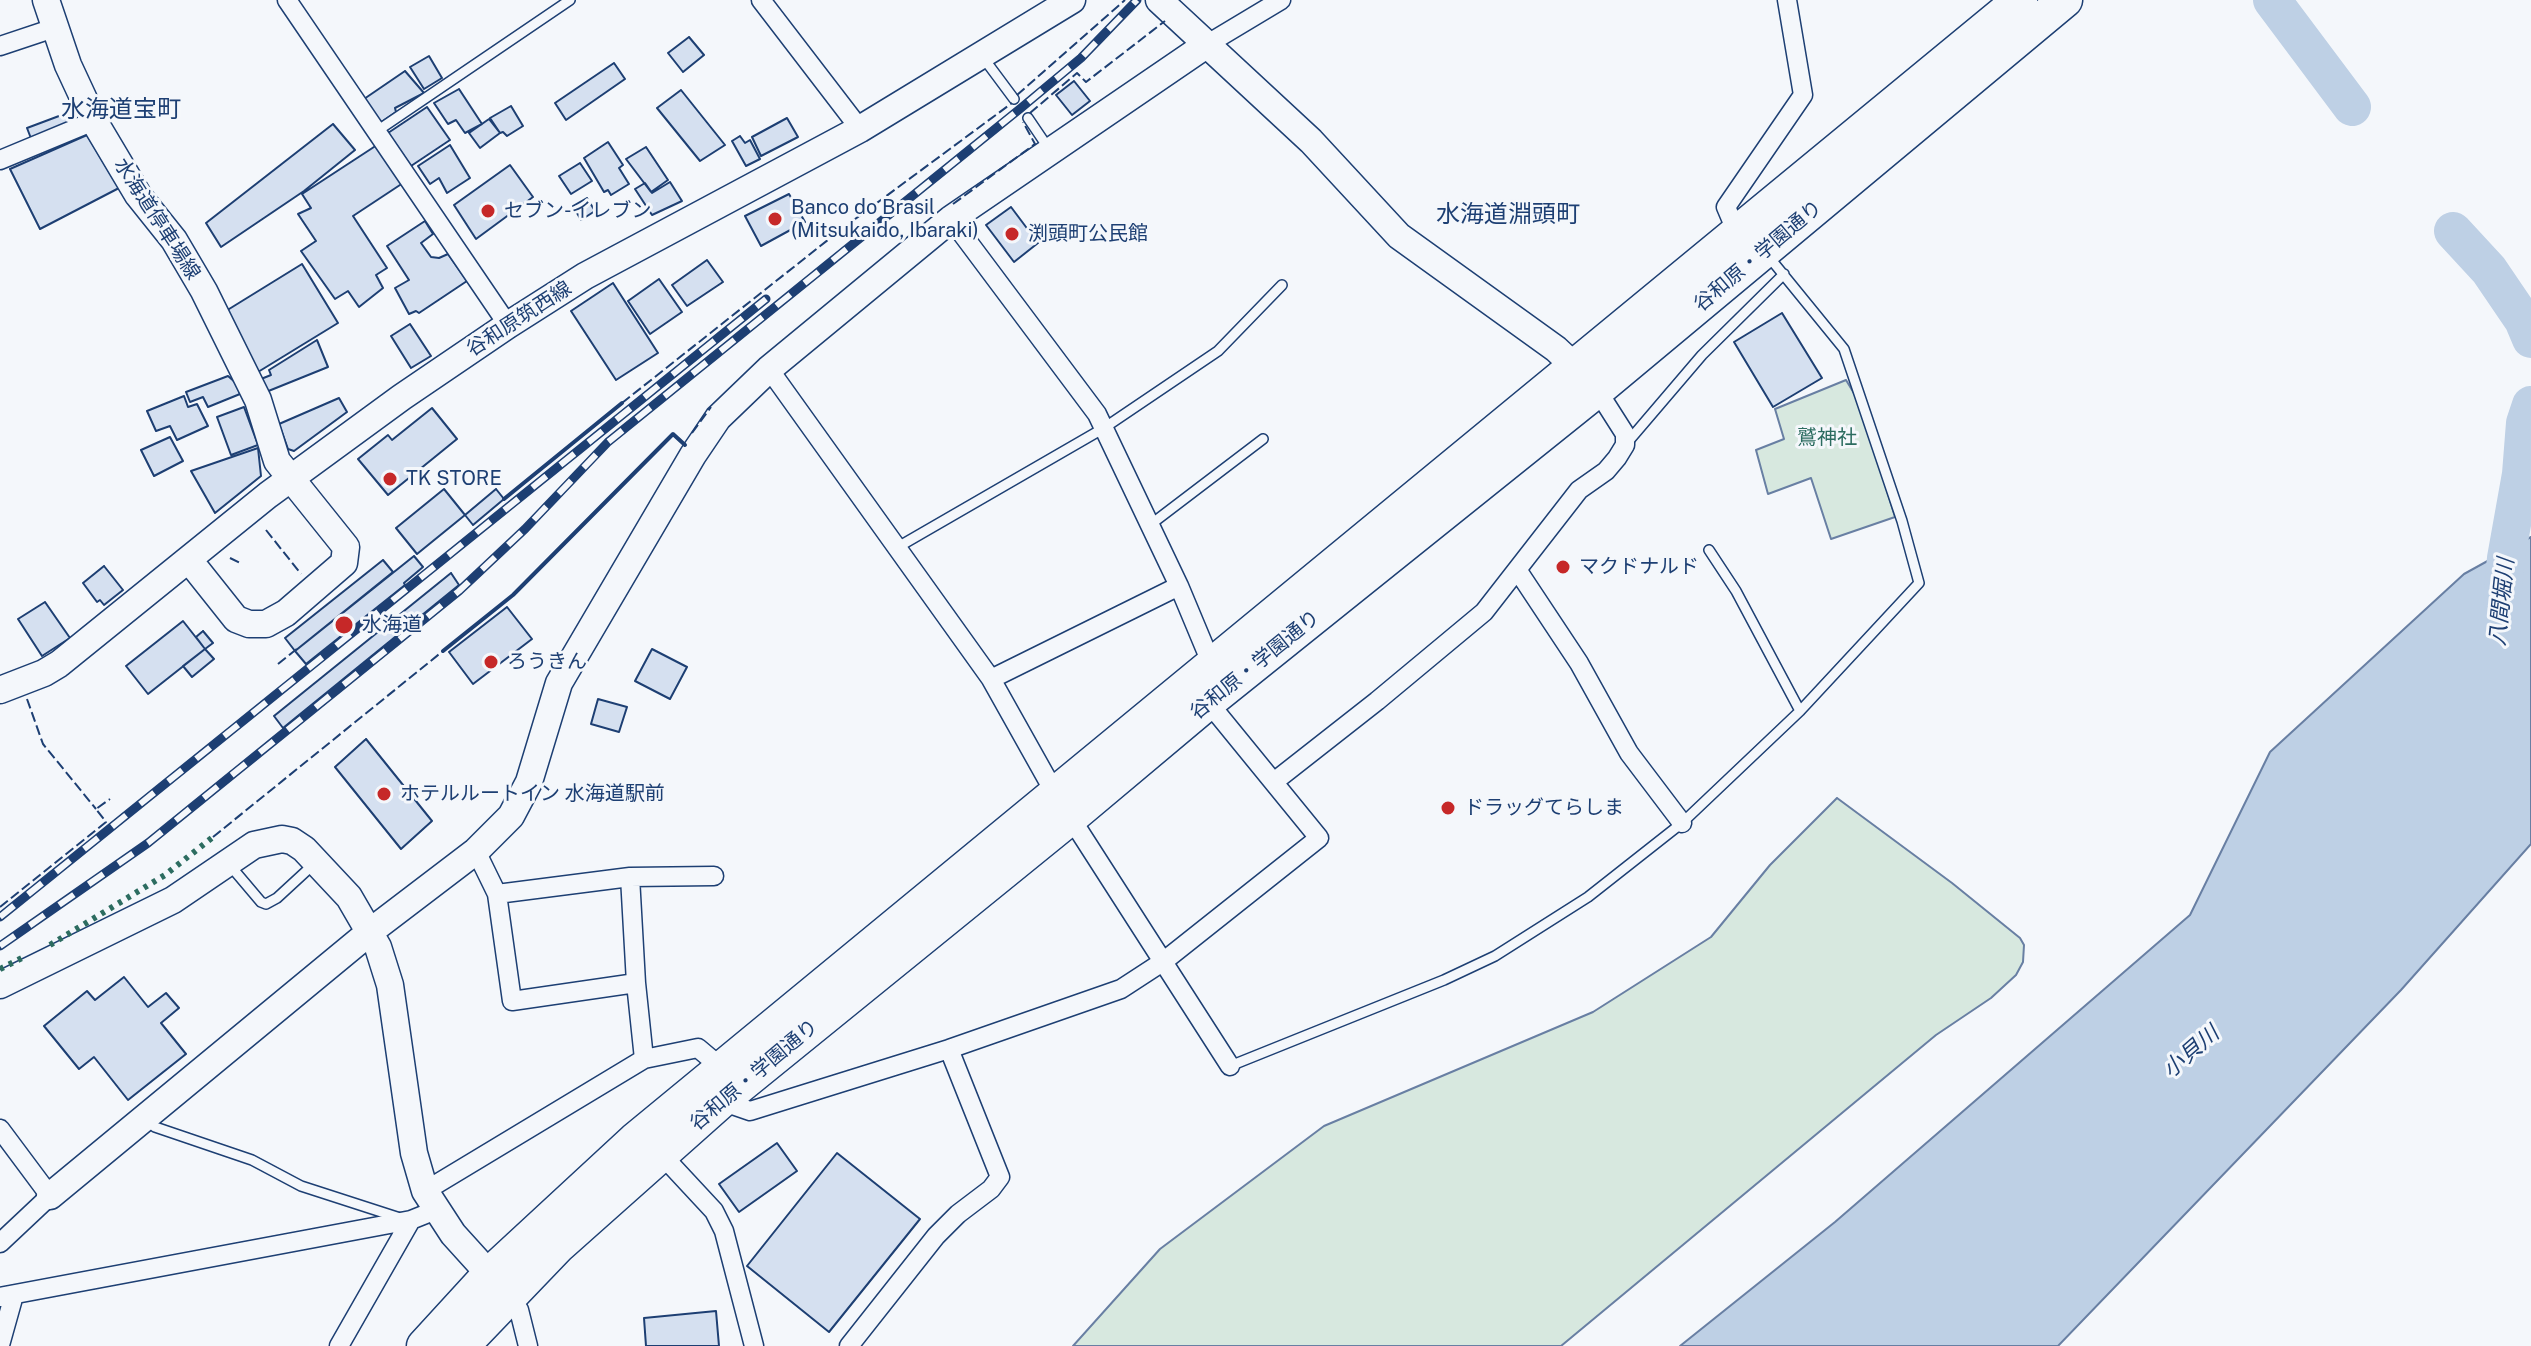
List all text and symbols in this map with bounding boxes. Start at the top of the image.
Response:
district label: 水海道宝町 [61,96,181,124]
street label: 水海道停車場線 [109,154,205,284]
street label: 谷和原・学園通り [1689,195,1827,317]
place label: Banco do Brasil (Mitsukaido, Ibaraki) [791,196,979,243]
place label: セブン-イレブン [504,199,652,223]
district label: 水海道淵頭町 [1436,201,1580,229]
marker: セブン-イレブン [479,202,497,220]
marker: Banco do Brasil (Mitsukaido, Ibaraki) [766,210,784,228]
place label: 渕頭町公民館 [1028,222,1148,246]
marker: 渕頭町公民館 [1003,225,1021,243]
street label: 谷和原筑西線 [462,276,576,362]
park label: 鷲神社 [1797,426,1857,450]
place label: TK STORE [406,467,502,491]
marker: TK STORE [381,470,399,488]
place label: マクドナルド [1579,555,1699,579]
water label: 八間堀川 [2484,557,2520,647]
marker: マクドナルド [1554,558,1572,576]
street label: 谷和原・学園通り [1185,605,1325,725]
place label: 水海道 [362,613,422,637]
marker: 水海道 [333,614,355,636]
place label: ろうきん [507,650,587,674]
marker: ろうきん [482,653,500,671]
place label: ホテルルートイン 水海道駅前 [400,782,665,806]
marker: ホテルルートイン 水海道駅前 [375,785,393,803]
place label: ドラッグてらしま [1464,796,1624,820]
marker: ドラッグてらしま [1439,799,1457,817]
street label: 谷和原・学園通り [685,1014,823,1136]
water label: 小貝川 [2157,1020,2225,1084]

